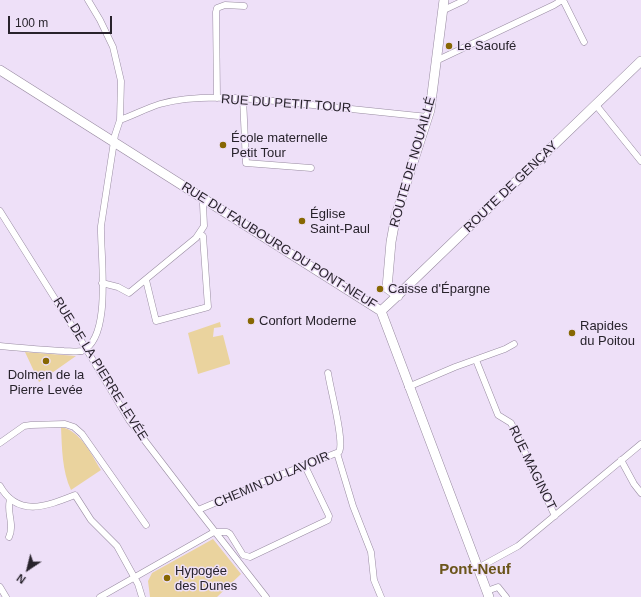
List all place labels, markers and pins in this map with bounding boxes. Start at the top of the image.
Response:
place label: Le Saoufé [457,38,516,54]
marker: Le Saoufé [444,41,454,51]
place label: École maternelle Petit Tour [231,130,328,161]
marker: École maternelle Petit Tour [218,140,228,150]
place label: Église Saint-Paul [310,206,370,237]
marker: Église Saint-Paul [297,216,307,226]
place label: Caisse d'Épargne [388,281,490,297]
marker: Caisse d'Épargne [375,284,385,294]
place label: Confort Moderne [259,313,357,329]
marker: Confort Moderne [246,316,256,326]
place label: Rapides du Poitou [580,318,635,349]
marker: Rapides du Poitou [567,328,577,338]
marker: Dolmen de la Pierre Levée [41,356,51,366]
place label: Dolmen de la Pierre Levée [8,367,84,398]
place label: Hypogée des Dunes [175,563,237,594]
marker: Hypogée des Dunes [162,573,172,583]

